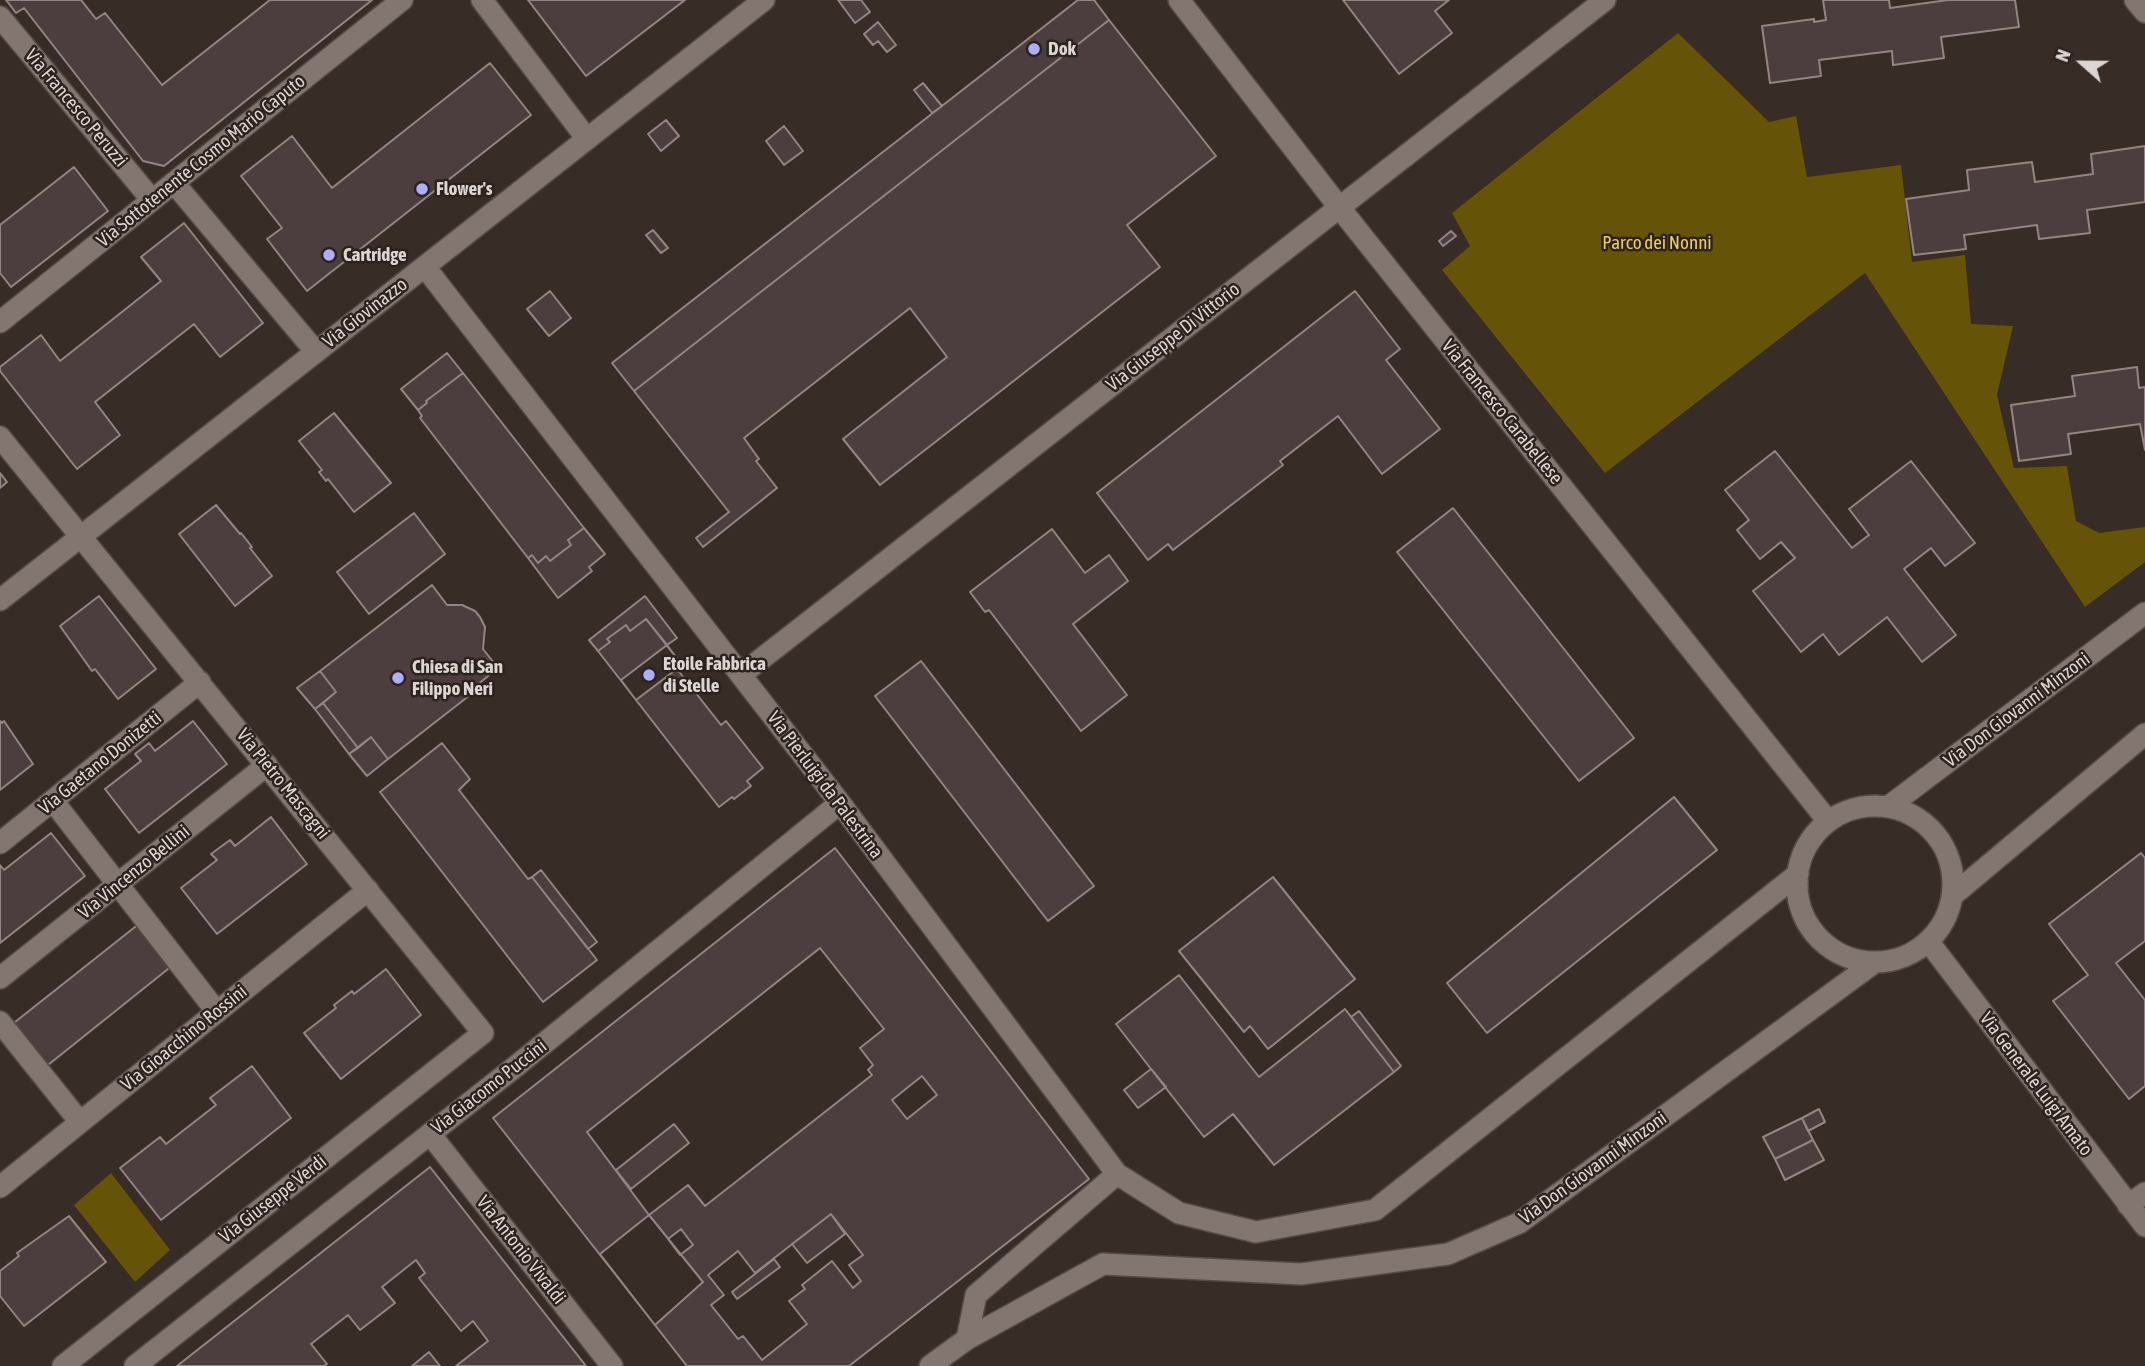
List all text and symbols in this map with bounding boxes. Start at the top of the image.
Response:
north arrow [2047,28,2117,98]
place label: Dok [1048,38,1076,60]
marker: Dok [1026,41,1042,57]
street label: Via Francesco Peruzzi [20,44,132,172]
text: N [2050,46,2075,65]
street label: Via Sottotenente Cosmo Mario Caputo [92,70,310,252]
place label: Flower's [436,178,492,200]
marker: Flower's [414,181,430,197]
park label: Parco dei Nonni [1602,232,1712,254]
place label: Cartridge [343,244,407,266]
marker: Cartridge [321,247,337,263]
street label: Via Giovinazzo [318,273,412,353]
street label: Via Giuseppe Di Vittorio [1102,278,1244,396]
street label: Via Francesco Carabellese [1437,335,1567,489]
street label: Via Don Giovanni Minzoni [1939,648,2095,772]
place label: Etoile Fabbrica di Stelle [663,653,766,697]
place label: Chiesa di San Filippo Neri [412,656,503,700]
marker: Etoile Fabbrica di Stelle [641,667,657,683]
marker: Chiesa di San Filippo Neri [390,670,406,686]
street label: Via Gaetano Donizetti [34,706,166,820]
street label: Via Pierluigi da Palestrina [762,707,888,863]
street label: Via Pietro Mascagni [231,724,335,844]
street label: Via Vincenzo Bellini [74,820,194,924]
street label: Via Gioacchino Rossini [116,980,252,1096]
street label: Via Generale Luigi Amato [1975,1008,2097,1160]
street label: Via Giacomo Puccini [427,1035,551,1139]
street label: Via Don Giovanni Minzoni [1515,1107,1671,1229]
street label: Via Giuseppe Verdi [215,1150,331,1248]
street label: Via Antonio Vivaldi [472,1191,570,1309]

